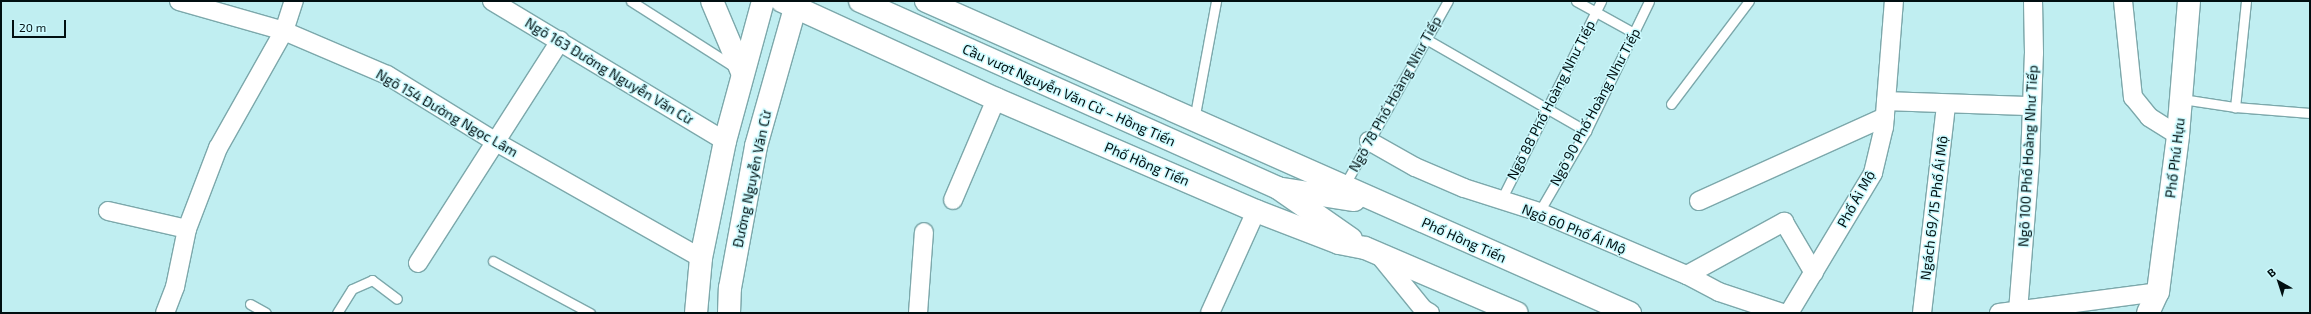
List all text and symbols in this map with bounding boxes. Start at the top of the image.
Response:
scale bar [14,12,68,38]
street label: Ngõ 78 Phố Hoàng Như Tiếp [1345,13,1445,175]
street label: Ngõ 163 Đường Nguyễn Văn Cừ [522,14,696,128]
street label: Ngõ 88 Phố Hoàng Như Tiếp [1503,17,1599,183]
text: 20 m [19,20,46,34]
street label: Ngõ 90 Phố Hoàng Như Tiếp [1546,25,1644,189]
street label: Cầu vượt Nguyễn Văn Cừ – Hồng Tiến [959,40,1179,150]
street label: Ngõ 100 Phố Hoàng Như Tiếp [2015,64,2041,248]
street label: Ngõ 154 Đường Ngọc Lâm [373,65,521,161]
street label: Đường Nguyễn Văn Cừ [729,109,775,249]
street label: Phố Phú Hựu [2162,117,2188,199]
street label: Ngách 69/15 Phố Ái Mộ [1917,135,1951,281]
street label: Phố Hồng Tiến [1102,138,1192,190]
street label: Phố Ái Mộ [1833,167,1879,231]
street label: Ngõ 60 Phố Ái Mộ [1519,200,1629,258]
street label: Phố Hồng Tiến [1419,214,1509,266]
north arrow [2259,262,2299,302]
text: B [2264,265,2278,280]

